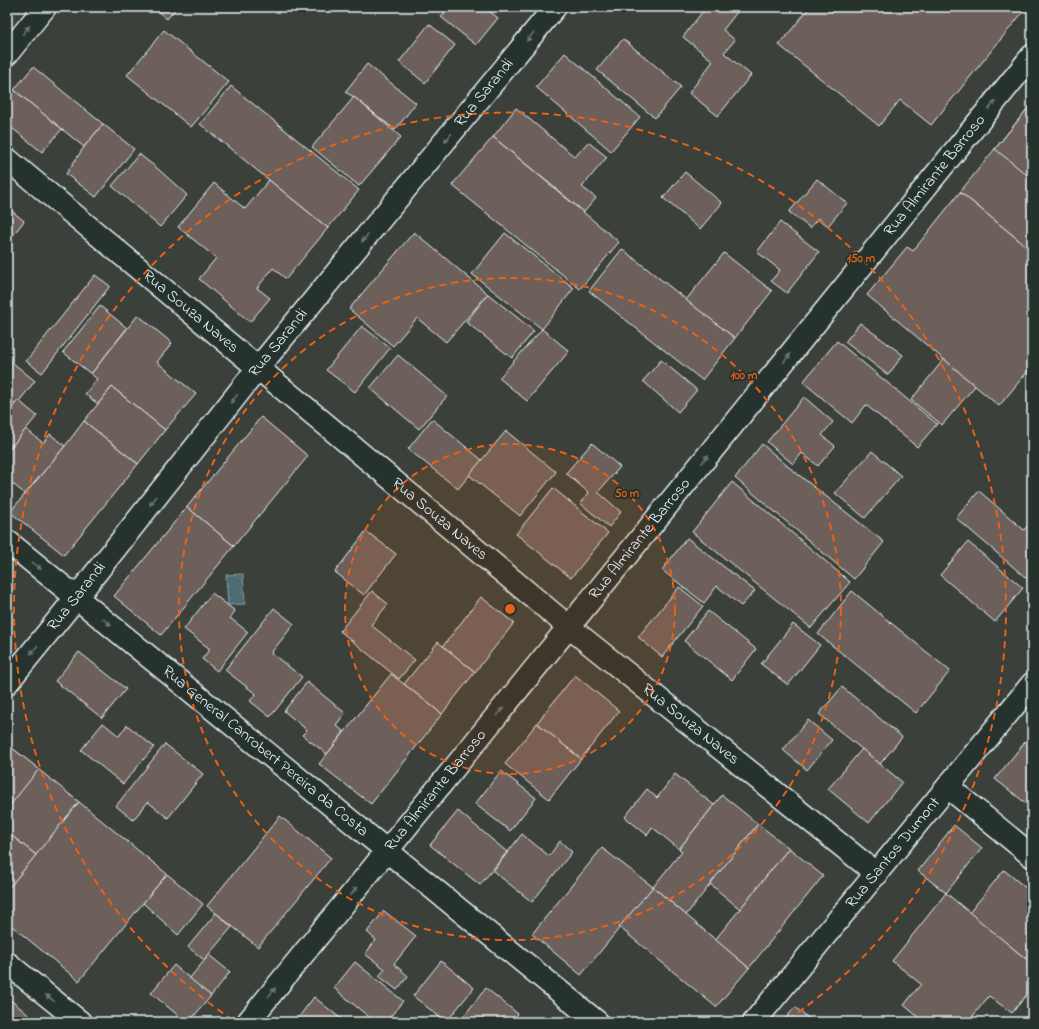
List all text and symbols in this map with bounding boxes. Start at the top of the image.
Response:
one-way arrow [22,25,31,36]
one-way arrow [526,32,535,43]
street label: Rua Sarandi [449,53,520,133]
one-way arrow [988,99,997,110]
street label: Rua Almirante Barroso [878,110,992,242]
one-way arrow [443,132,452,143]
one-way arrow [361,233,370,243]
text: 150 m [847,250,876,268]
street label: Rua Souza Naves [137,265,244,359]
street label: Rua Sarandi [243,303,314,383]
one-way arrow [783,352,791,363]
text: 100 m [731,367,758,385]
one-way arrow [230,393,238,404]
one-way arrow [701,453,710,464]
street label: Rua Souza Naves [386,472,493,567]
street label: Rua Almirante Barroso [583,473,697,605]
text: 50 m [615,485,640,503]
one-way arrow [149,495,158,506]
street label: Rua Sarandi [42,557,112,637]
one-way arrow [32,561,43,570]
centre of rings [503,602,517,616]
one-way arrow [101,618,112,627]
one-way arrow [30,644,39,655]
street label: Rua General Canrobert Pereira da Costa [157,660,374,843]
street label: Rua Souza Naves [636,678,744,771]
one-way arrow [495,706,504,717]
street label: Rua Almirante Barroso [379,725,493,857]
street label: Rua Santos Dumont [840,791,947,914]
one-way arrow [349,885,358,896]
one-way arrow [268,986,276,997]
one-way arrow [44,993,55,1002]

